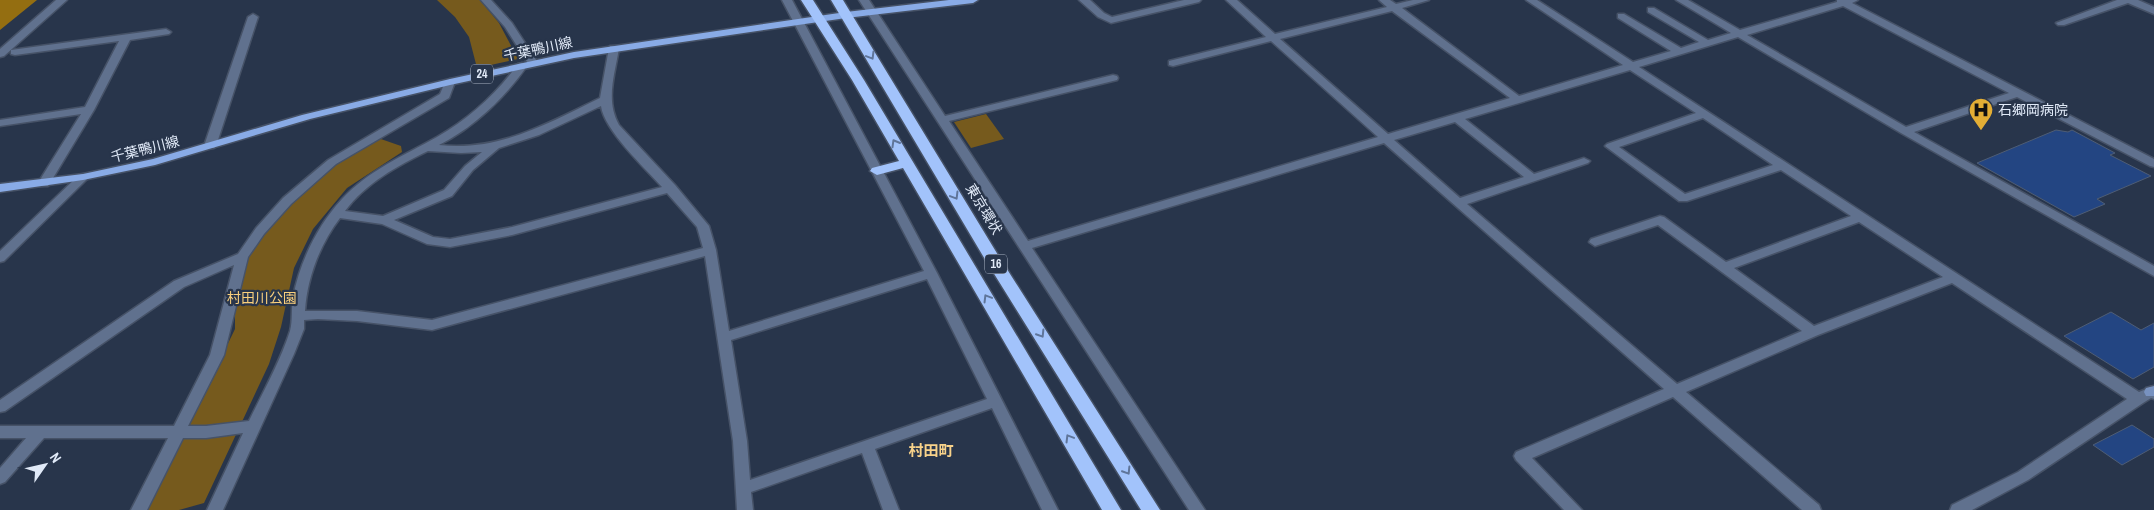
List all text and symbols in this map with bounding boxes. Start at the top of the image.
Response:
street label: 千葉鴨川線 [502,33,574,65]
one-way arrow [865,51,875,60]
road number: 24 [471,64,493,84]
hospital icon: 石郷岡病院 [1968,97,1994,131]
place label: 石郷岡病院 [1998,101,2068,119]
street label: 千葉鴨川線 [109,132,181,166]
one-way arrow [892,139,902,148]
street label: 東京環状 [962,180,1006,238]
one-way arrow [949,190,959,199]
road number: 16 [985,254,1007,274]
park label: 村田川公園 [227,289,297,307]
one-way arrow [983,294,993,303]
one-way arrow [1034,328,1044,337]
one-way arrow [1066,434,1076,443]
north arrow [20,440,70,490]
district label: 村田町 [908,440,954,461]
text: N [46,449,66,466]
one-way arrow [1121,466,1130,475]

